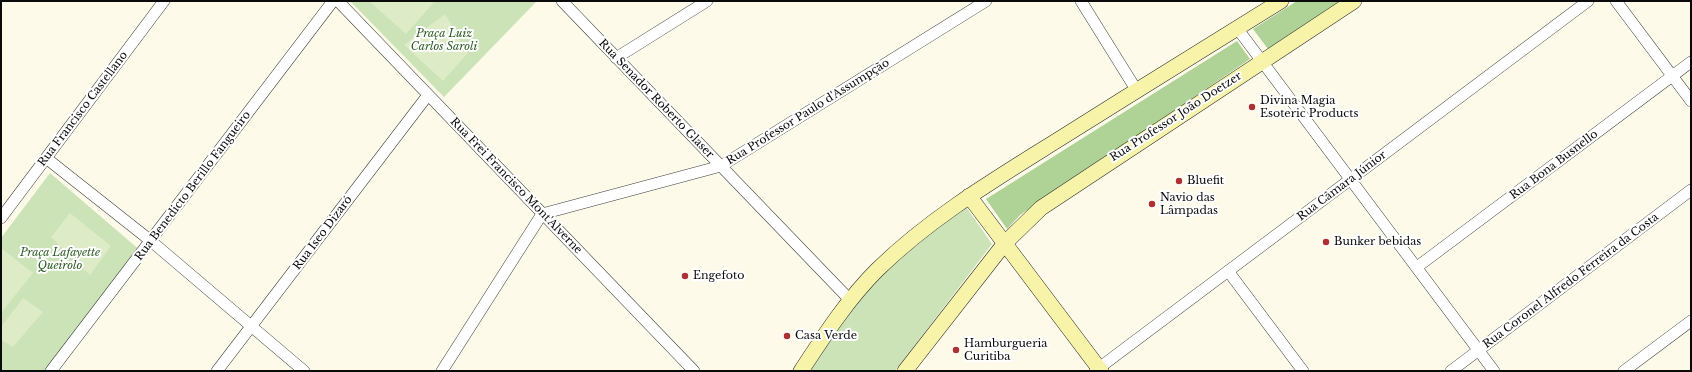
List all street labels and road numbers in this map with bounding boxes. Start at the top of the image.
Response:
street label: Rua Senador Roberto Glaser [596,37,716,161]
street label: Rua Francisco Castellano [35,49,131,169]
street label: Rua Professor Paulo d'Assumpção [724,56,892,168]
street label: Rua Professor João Doetzer [1108,69,1244,165]
street label: Rua Benedicto Berillo Fangueiro [132,109,254,263]
street label: Rua Frei Francisco Mont'Alverne [447,115,585,257]
street label: Rua Bona Busnello [1507,128,1601,202]
street label: Rua Câmara Júnior [1295,148,1389,224]
street label: Rua Iseo Dizaró [291,193,355,273]
street label: Rua Coronel Alfredo Ferreira da Costa [1481,211,1661,351]

